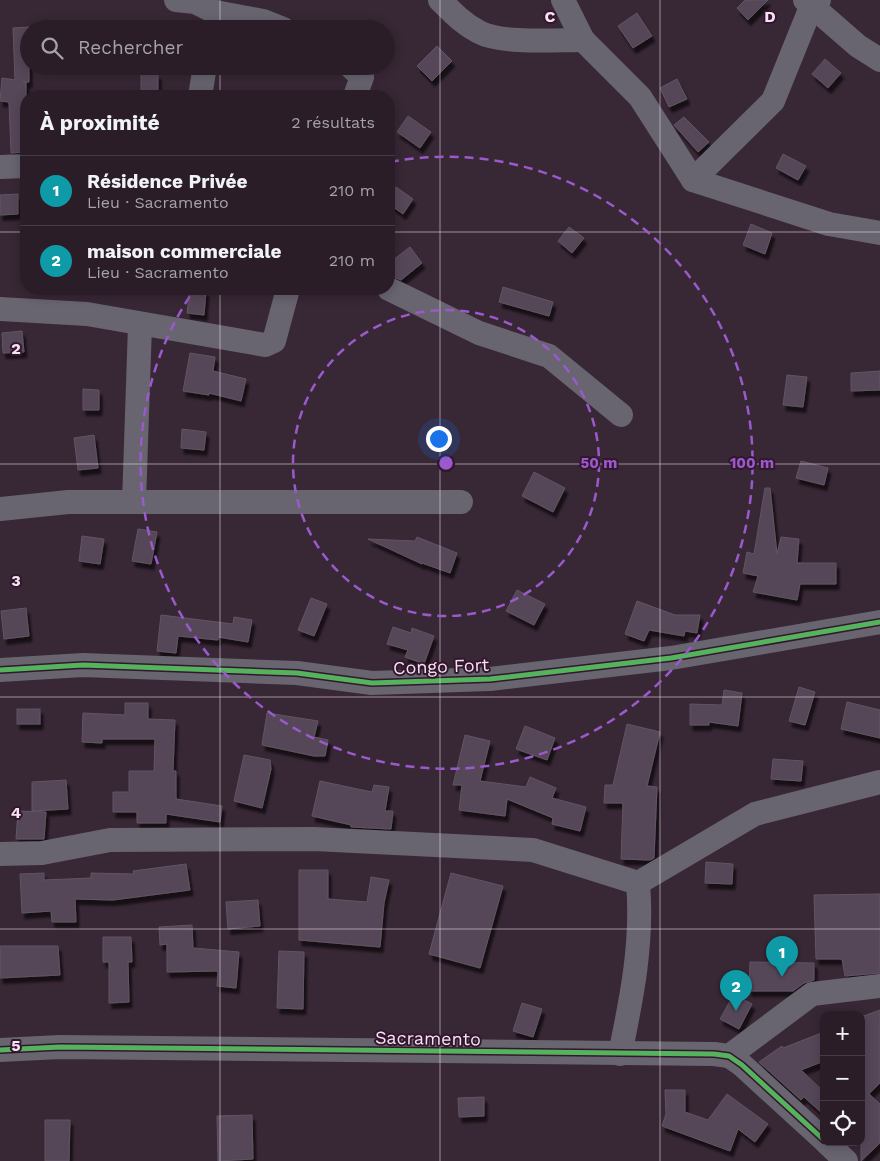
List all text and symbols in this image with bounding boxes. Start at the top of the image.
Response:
text: C [545,7,556,26]
text: D [764,7,776,26]
search box [20,20,395,75]
icon: search [38,34,66,62]
text: Rechercher [78,36,183,59]
text: À proximité [40,110,160,135]
text: 2 résultats [291,113,375,132]
text: Résidence Privée [87,170,247,193]
text: 1 [53,181,59,200]
text: 210 m [329,181,375,200]
text: Lieu · Sacramento [87,193,229,212]
text: maison commerciale [87,240,282,263]
text: 2 [51,251,61,270]
text: 210 m [329,251,375,270]
text: Lieu · Sacramento [87,263,229,282]
text: 2 [11,339,21,358]
your location [426,426,452,452]
centre of rings [437,454,455,472]
text: 50 m [581,454,617,472]
text: 100 m [730,454,774,472]
text: 3 [11,571,21,590]
street label: Congo Fort [393,654,490,678]
text: 4 [11,803,21,822]
pin: 1 [766,936,798,977]
pin: 2 [720,970,752,1011]
map controls [820,1011,865,1146]
button: + [820,1011,865,1056]
street label: Sacramento [375,1027,481,1049]
text: 5 [11,1036,21,1055]
button: − [820,1056,865,1101]
button: locate [820,1101,865,1146]

